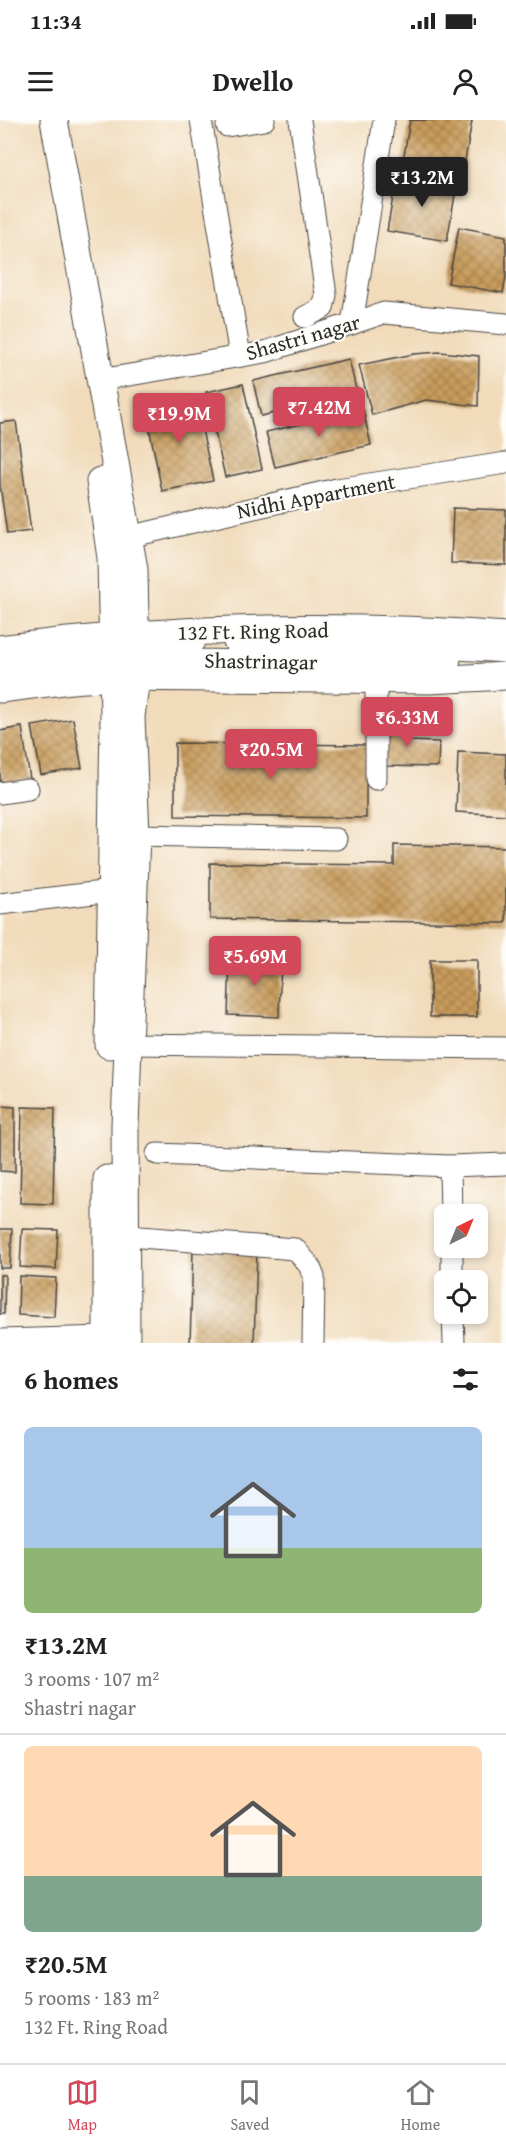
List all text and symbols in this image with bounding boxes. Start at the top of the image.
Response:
text: 11:34 [30,5,82,37]
text: Dwello [213,61,293,101]
icon: menu [24,65,57,98]
icon: person [449,65,482,98]
pin: ₹13.2M [373,157,471,208]
text: ₹13.2M [390,162,454,191]
street label: Shastri nagar [242,306,364,368]
pin: ₹7.42M [270,387,368,438]
text: ₹7.42M [287,392,351,421]
pin: ₹19.9M [130,393,228,444]
text: ₹19.9M [147,398,211,427]
street label: Nidhi Appartment [234,465,398,527]
street label: 132 Ft. Ring Road [177,614,330,648]
street label: Shastrinagar [204,645,318,677]
pin: ₹6.33M [358,697,456,748]
text: ₹6.33M [375,702,439,731]
pin: ₹20.5M [222,729,320,780]
text: ₹20.5M [239,734,303,763]
pin: ₹5.69M [206,936,304,987]
text: ₹5.69M [223,941,287,970]
north arrow [434,1204,488,1258]
map controls [434,1204,488,1324]
button: locate [434,1270,488,1324]
text: 6 homes [24,1360,119,1399]
icon: filters [449,1363,482,1396]
icon: home [199,1466,307,1574]
text: ₹13.2M [24,1625,108,1664]
text: 3 rooms · 107 m² [24,1664,159,1693]
text: Shastri nagar [24,1693,136,1722]
icon: home [199,1785,307,1893]
text: ₹20.5M [24,1944,108,1983]
text: 5 rooms · 183 m² [24,1983,159,2012]
text: 132 Ft. Ring Road [24,2012,168,2041]
tab: Map [66,2076,99,2136]
tab: Saved [230,2076,269,2136]
tab: Home [401,2076,440,2136]

